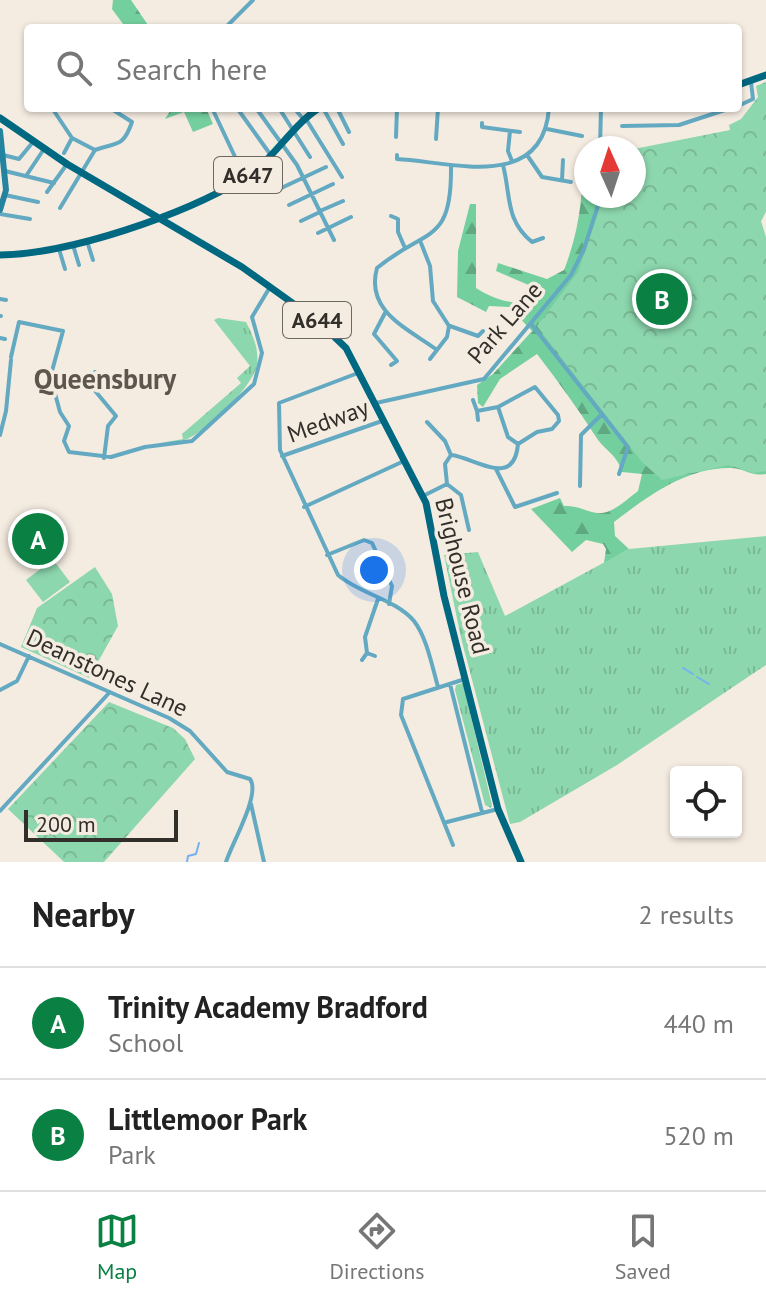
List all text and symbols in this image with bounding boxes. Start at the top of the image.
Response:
search box [24,24,742,112]
icon: search [52,46,96,90]
text: Search here [116,49,267,88]
north arrow [574,136,646,208]
road number: A647 [214,157,282,193]
pin: B [636,269,688,329]
street label: Park Lane [460,275,549,370]
road number: A644 [283,302,351,338]
district label: Queensbury [34,360,177,397]
street label: Medway [283,391,373,450]
street label: Brighouse Road [428,495,497,657]
pin: A [12,509,64,569]
your location [354,550,394,590]
street label: Deanstones Lane [21,622,193,724]
map controls [670,766,742,838]
button: locate [670,766,742,838]
scale bar [24,806,178,842]
text: 200 m [36,810,96,838]
text: Nearby [32,892,134,936]
text: 2 results [639,898,734,931]
text: Trinity Academy Bradford [108,987,428,1026]
text: A [50,1007,66,1040]
text: 440 m [663,1007,734,1040]
text: School [108,1026,183,1059]
text: Littlemoor Park [108,1099,307,1138]
text: B [50,1119,66,1152]
text: 520 m [663,1119,734,1152]
text: Park [108,1138,156,1171]
tab: Map [95,1209,139,1285]
tab: Directions [329,1209,425,1285]
tab: Saved [615,1209,671,1285]

